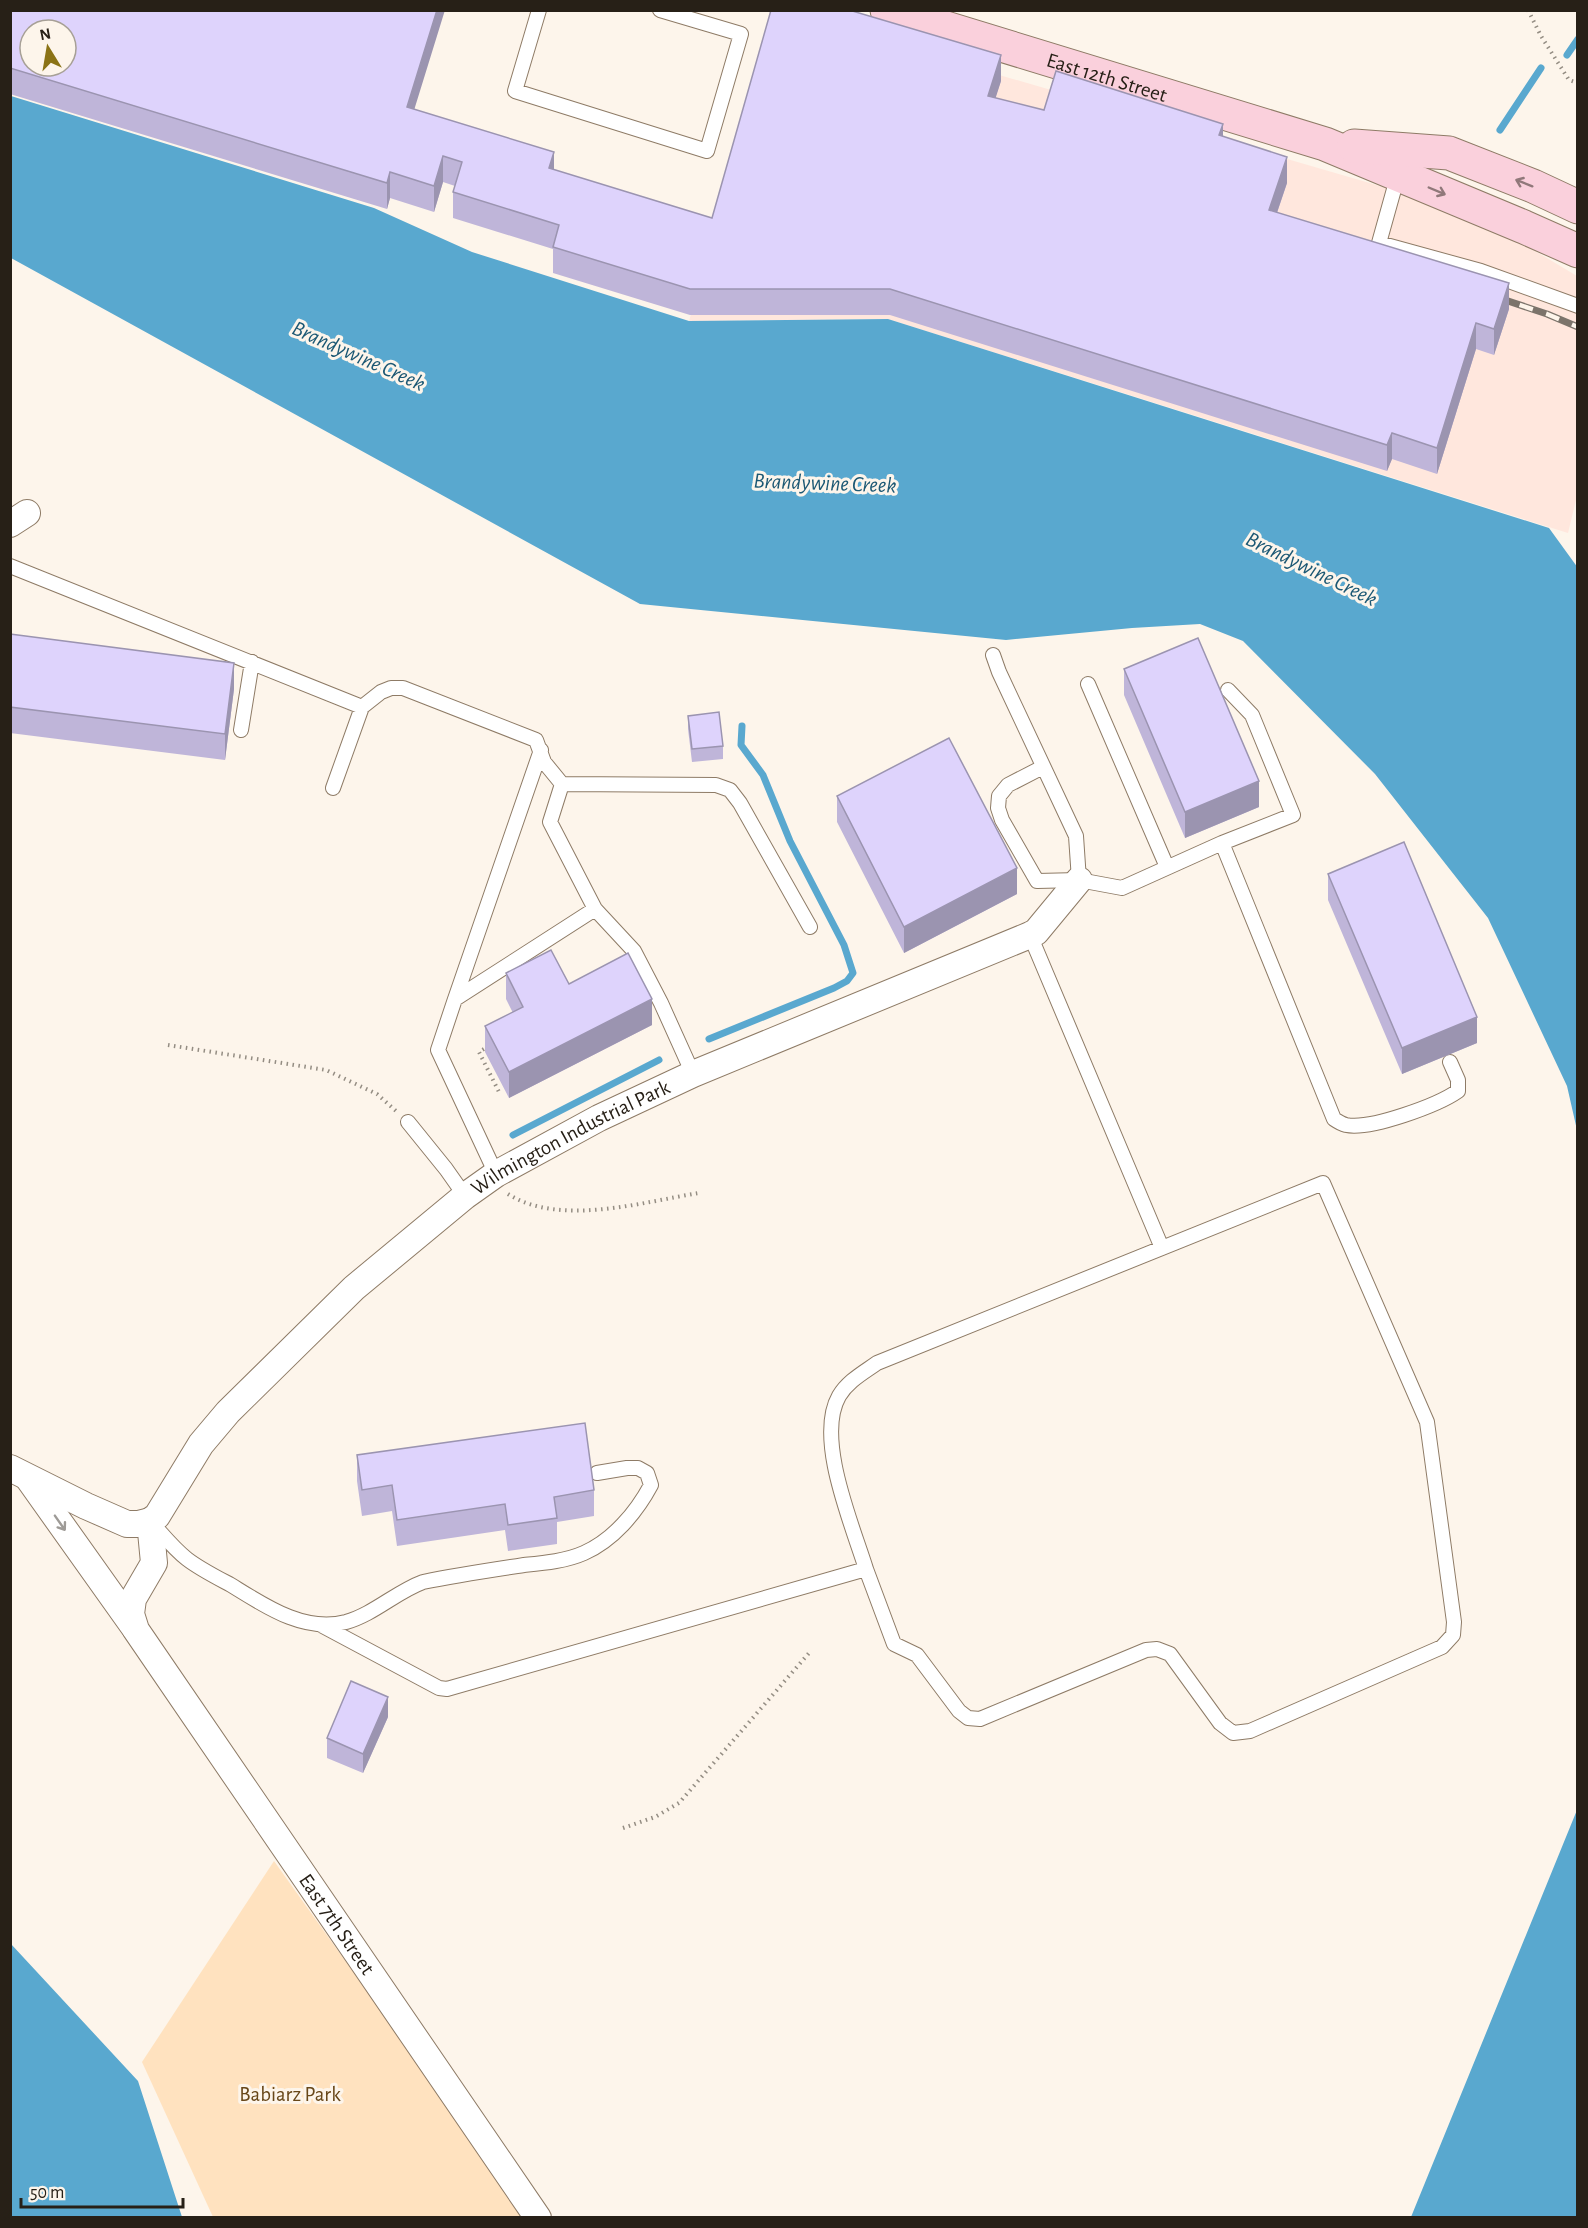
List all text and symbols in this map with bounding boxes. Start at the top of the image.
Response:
north arrow [18,18,78,78]
text: N [38,25,52,43]
street label: East 12th Street [1044,49,1170,106]
one-way arrow [1516,177,1534,188]
one-way arrow [1427,186,1445,197]
water label: Brandywine Creek [289,317,428,395]
water label: Brandywine Creek [753,470,897,496]
water label: Brandywine Creek [1243,528,1381,610]
street label: Wilmington Industrial Park [468,1076,674,1199]
one-way arrow [54,1515,66,1531]
street label: East 7th Street [295,1870,378,1979]
park label: Babiarz Park [239,2084,341,2105]
scale bar [21,2171,183,2209]
text: 50 m [30,2184,64,2202]

